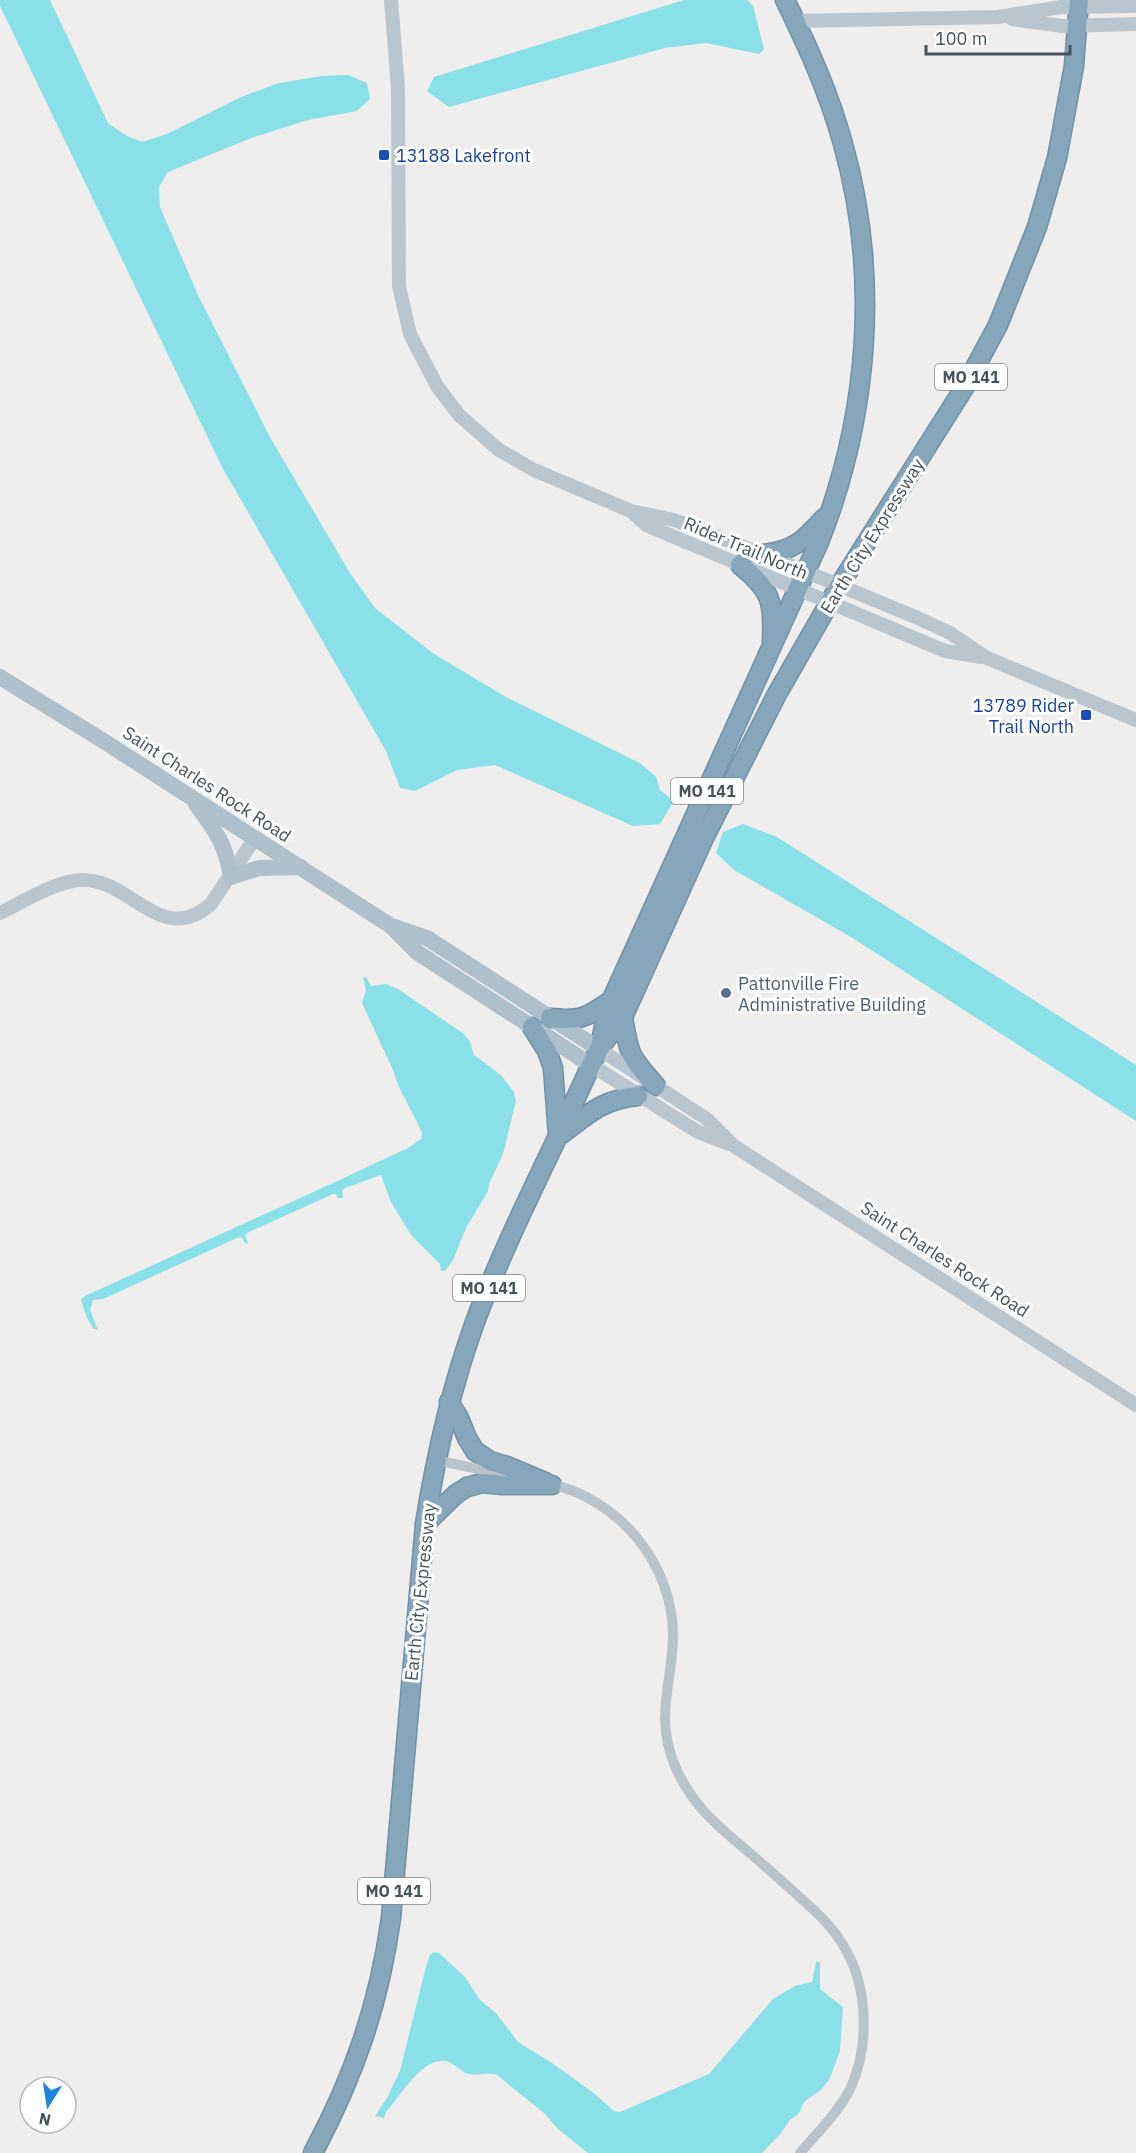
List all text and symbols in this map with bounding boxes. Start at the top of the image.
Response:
scale bar [926,18,1070,56]
text: 100 m [935,27,987,50]
place label: 13188 Lakefront [396,144,531,167]
marker: 13188 Lakefront [377,148,391,162]
road number: MO 141 [935,364,1007,390]
street label: Earth City Expressway [815,454,929,618]
street label: Rider Trail North [681,512,811,584]
place label: 13789 Rider Trail North [973,694,1074,738]
marker: 13789 Rider Trail North [1079,708,1093,722]
street label: Saint Charles Rock Road [118,721,296,847]
road number: MO 141 [671,778,743,804]
place label: Pattonville Fire Administrative Building [738,972,926,1016]
marker: Pattonville Fire Administrative Building [719,986,733,1000]
street label: Saint Charles Rock Road [856,1196,1034,1322]
road number: MO 141 [453,1275,525,1301]
street label: Earth City Expressway [399,1502,441,1682]
road number: MO 141 [358,1878,430,1904]
north arrow [18,2075,78,2135]
text: N [37,2109,53,2131]

